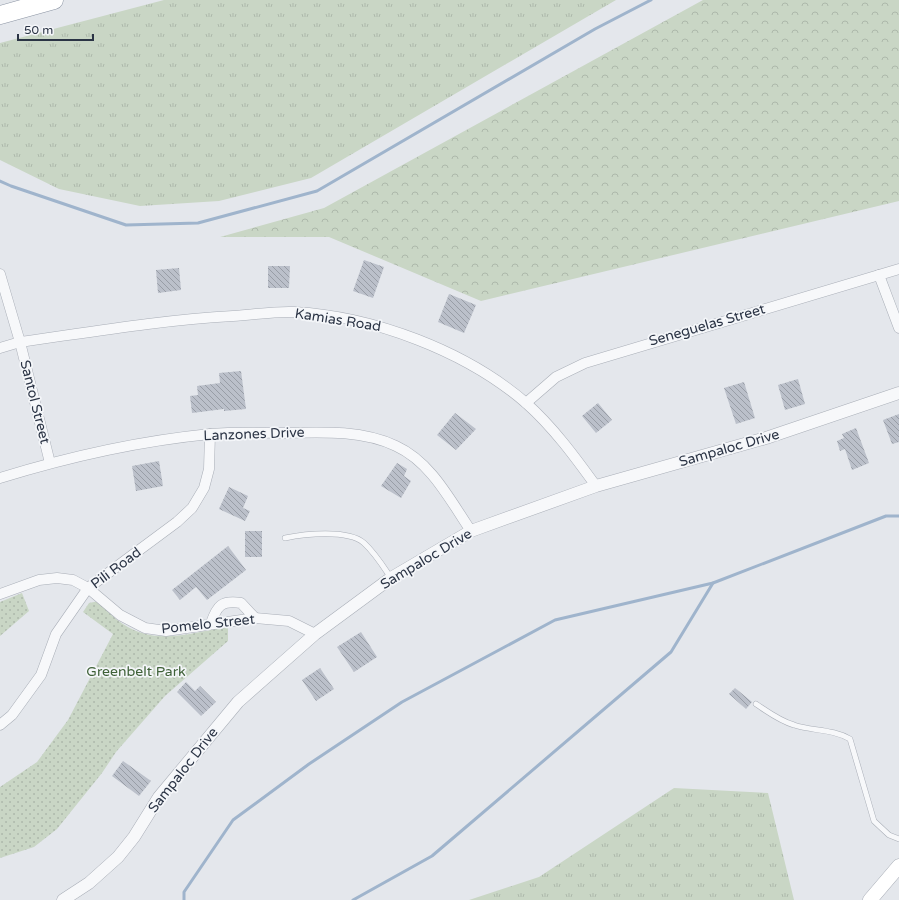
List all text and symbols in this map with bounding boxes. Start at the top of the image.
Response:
scale bar [18,16,93,42]
text: 50 m [24,23,53,37]
street label: Seneguelas Street [647,300,768,350]
street label: Kamias Road [294,305,382,335]
street label: Santol Street [16,358,54,446]
street label: Lanzones Drive [203,424,305,444]
street label: Sampaloc Drive [677,426,781,470]
street label: Sampaloc Drive [377,525,475,593]
street label: Pili Road [87,544,145,592]
street label: Pomelo Street [160,611,256,637]
park label: Greenbelt Park [86,663,186,680]
street label: Sampaloc Drive [144,724,222,816]

